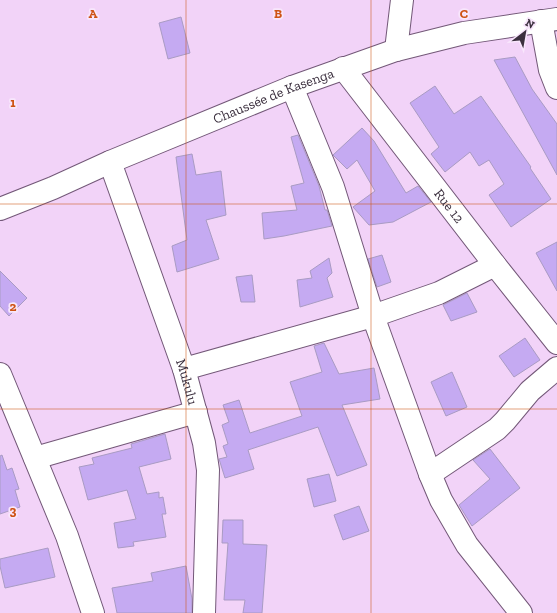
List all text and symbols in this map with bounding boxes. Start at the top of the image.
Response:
text: A [89,6,98,21]
text: B [274,6,282,21]
text: C [460,6,468,21]
north arrow [505,12,545,52]
text: N [523,16,537,32]
street label: Chaussée de Kasenga [211,65,337,128]
text: 1 [10,95,16,110]
street label: Rue 12 [430,185,468,227]
text: 2 [10,299,17,314]
street label: Mukulu [172,357,201,407]
text: 3 [10,503,17,518]

